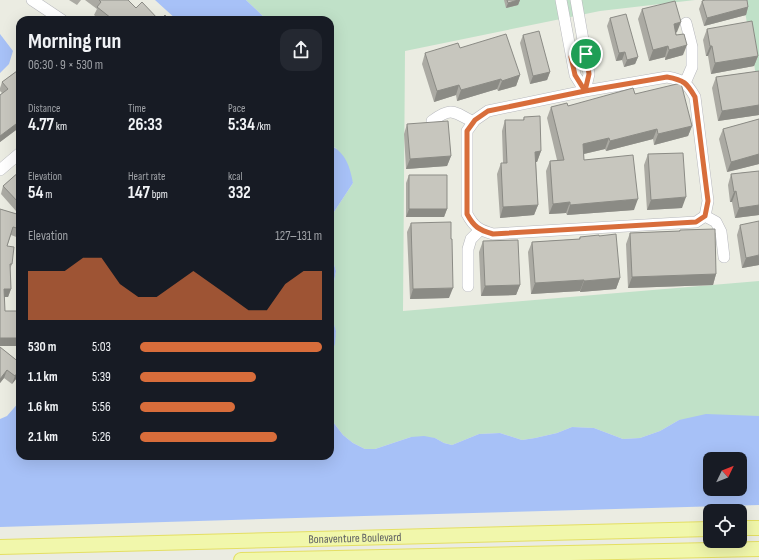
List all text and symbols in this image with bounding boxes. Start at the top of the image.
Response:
text: Morning run [28,28,121,55]
button: share [280,29,322,71]
pin [569,37,603,71]
icon: arrive [575,43,597,65]
text: 06:30 · 9 × 530 m [28,57,103,73]
text: Distance [28,102,60,115]
text: Time [128,102,146,115]
text: Pace [228,102,246,115]
text: 4.77 [28,115,54,135]
text: 26:33 [128,115,163,135]
text: 5:34 [228,115,255,135]
text: km [54,120,67,133]
text: /km [255,120,271,133]
text: Elevation [28,170,62,183]
text: Heart rate [128,170,166,183]
text: kcal [228,170,243,183]
text: 54 [28,183,43,203]
text: 147 [128,183,150,203]
text: 332 [228,183,251,203]
text: m [43,188,52,201]
text: bpm [150,188,168,201]
text: Elevation [28,228,68,244]
text: 127–131 m [275,228,322,244]
text: 530 m [28,339,56,355]
text: 5:03 [92,339,111,355]
text: 1.1 km [28,369,58,385]
text: 5:39 [92,369,111,385]
text: 1.6 km [28,399,58,415]
text: 5:56 [92,399,111,415]
text: 2.1 km [28,429,58,445]
text: 5:26 [92,429,111,445]
north arrow [703,452,747,496]
map controls [703,452,747,548]
button: locate [703,504,747,548]
street label: Bonaventure Boulevard [308,530,402,547]

